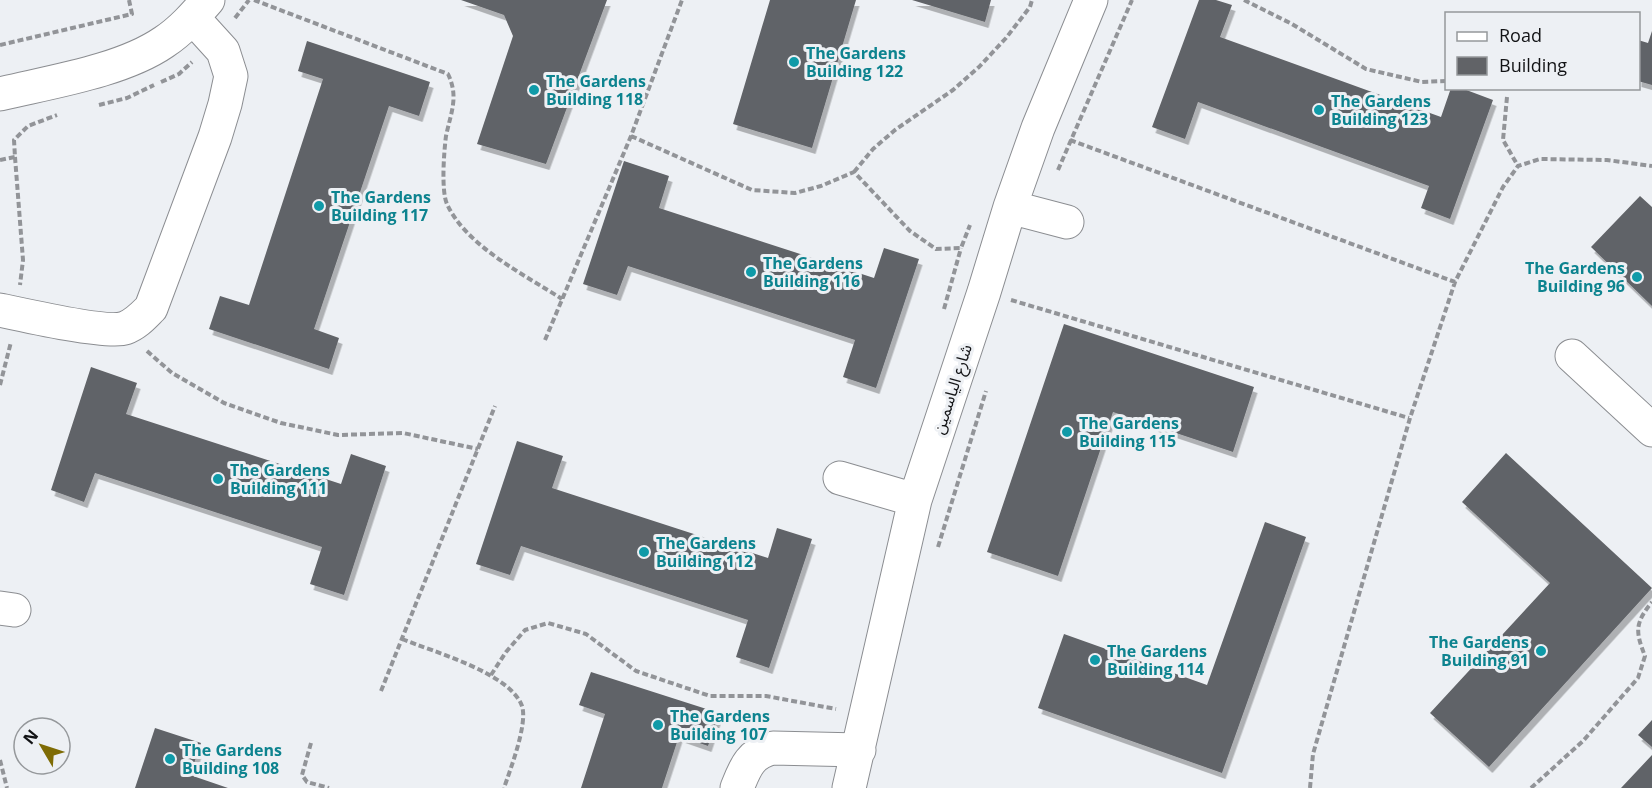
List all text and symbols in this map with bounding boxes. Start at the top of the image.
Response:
legend [1445,12,1640,90]
text: Road [1499,23,1542,47]
place label: The Gardens Building 122 [806,42,906,82]
text: Building [1499,53,1567,77]
marker: The Gardens Building 122 [787,55,801,69]
place label: The Gardens Building 118 [546,70,646,110]
marker: The Gardens Building 118 [527,83,541,97]
place label: The Gardens Building 123 [1331,90,1431,130]
marker: The Gardens Building 123 [1312,103,1326,117]
place label: The Gardens Building 117 [331,186,431,226]
marker: The Gardens Building 117 [312,199,326,213]
place label: The Gardens Building 116 [763,252,863,292]
place label: The Gardens Building 96 [1525,257,1625,297]
marker: The Gardens Building 116 [744,265,758,279]
marker: The Gardens Building 96 [1630,270,1644,284]
street label: شارع الياسمين [927,341,979,437]
place label: The Gardens Building 115 [1079,412,1179,452]
marker: The Gardens Building 115 [1060,425,1074,439]
place label: The Gardens Building 111 [230,459,330,499]
marker: The Gardens Building 111 [211,472,225,486]
place label: The Gardens Building 112 [656,532,756,572]
marker: The Gardens Building 112 [637,545,651,559]
place label: The Gardens Building 91 [1429,631,1529,671]
place label: The Gardens Building 114 [1107,640,1207,680]
marker: The Gardens Building 91 [1534,644,1548,658]
marker: The Gardens Building 114 [1088,653,1102,667]
place label: The Gardens Building 107 [670,705,770,745]
north arrow [12,716,72,776]
marker: The Gardens Building 107 [651,718,665,732]
text: N [18,725,43,749]
place label: The Gardens Building 108 [182,739,282,779]
marker: The Gardens Building 108 [163,752,177,766]

